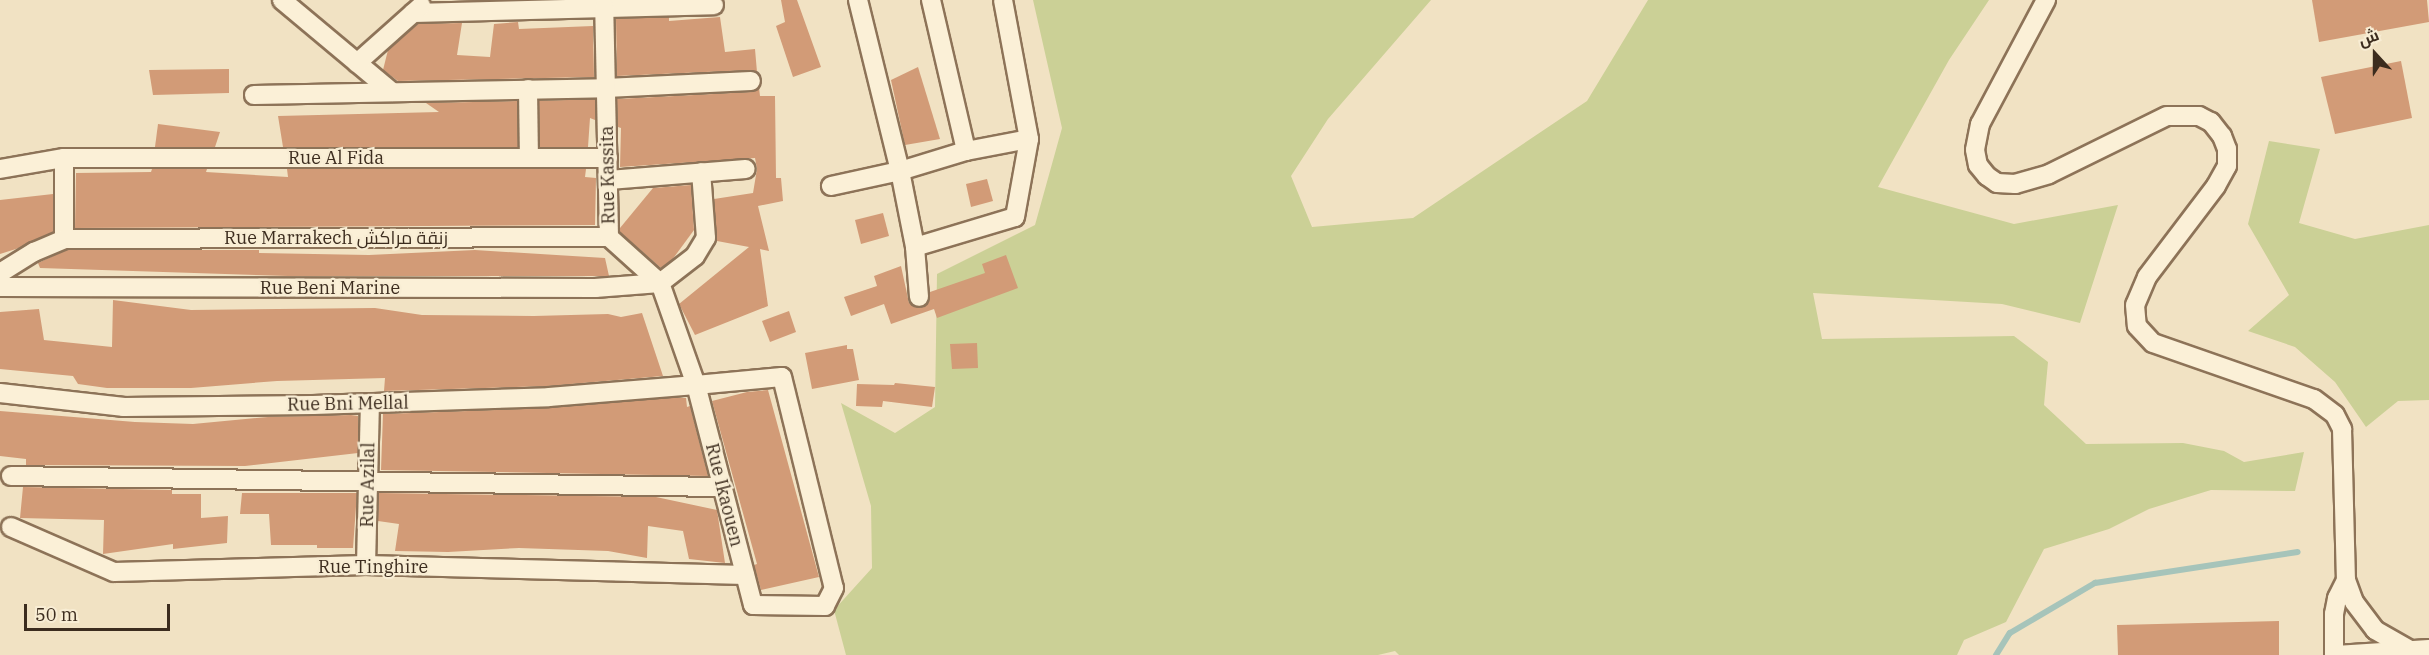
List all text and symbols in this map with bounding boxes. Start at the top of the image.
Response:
north arrow [2345,24,2405,84]
text: ش [2355,24,2382,50]
street label: Rue Kassita [596,126,620,224]
street label: Rue Al Fida [288,147,384,169]
street label: Rue Marrakech زنقة مراكش [224,227,448,249]
street label: Rue Beni Marine [260,277,400,299]
street label: Rue Bni Mellal [287,392,409,416]
street label: Rue Ikaouen [701,441,747,549]
street label: Rue Azilal [356,442,380,528]
street label: Rue Tinghire [318,556,428,578]
scale bar [27,592,172,630]
text: 50 m [35,603,78,626]

